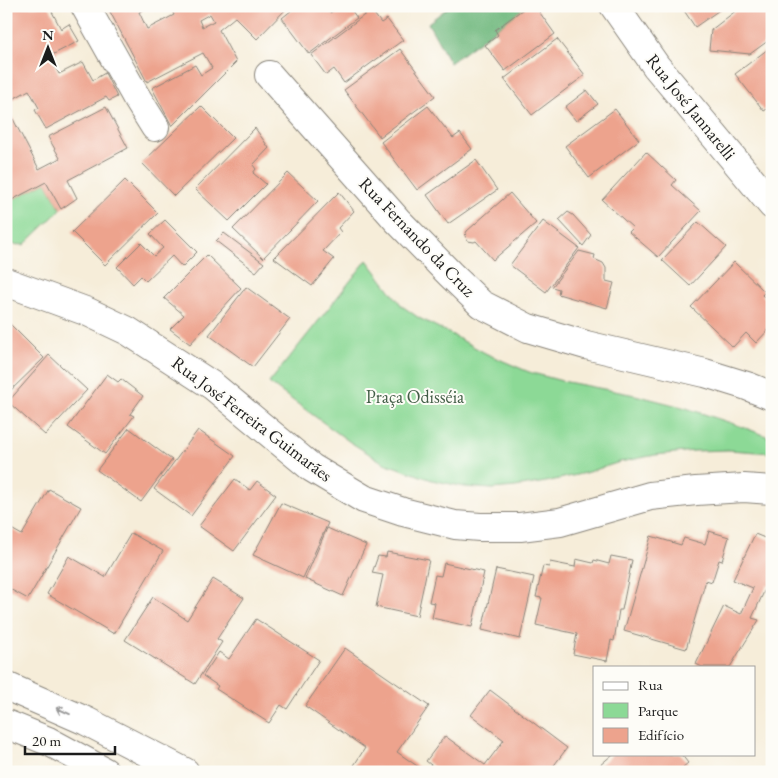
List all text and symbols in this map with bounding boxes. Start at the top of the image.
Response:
north arrow [22,22,72,72]
text: N [42,26,54,44]
street label: Rua José Jannarelli [642,49,742,165]
street label: Rua Fernando da Cruz [354,172,481,301]
street label: Rua José Ferreira Guimarães [168,351,337,486]
park label: Praça Odisséia [366,385,465,408]
legend [593,666,756,756]
text: Rua [638,675,663,694]
text: Parque [638,701,678,720]
one-way arrow [56,706,71,715]
scale bar [25,723,115,755]
text: Edifício [638,725,684,744]
text: 20 m [32,731,61,750]

